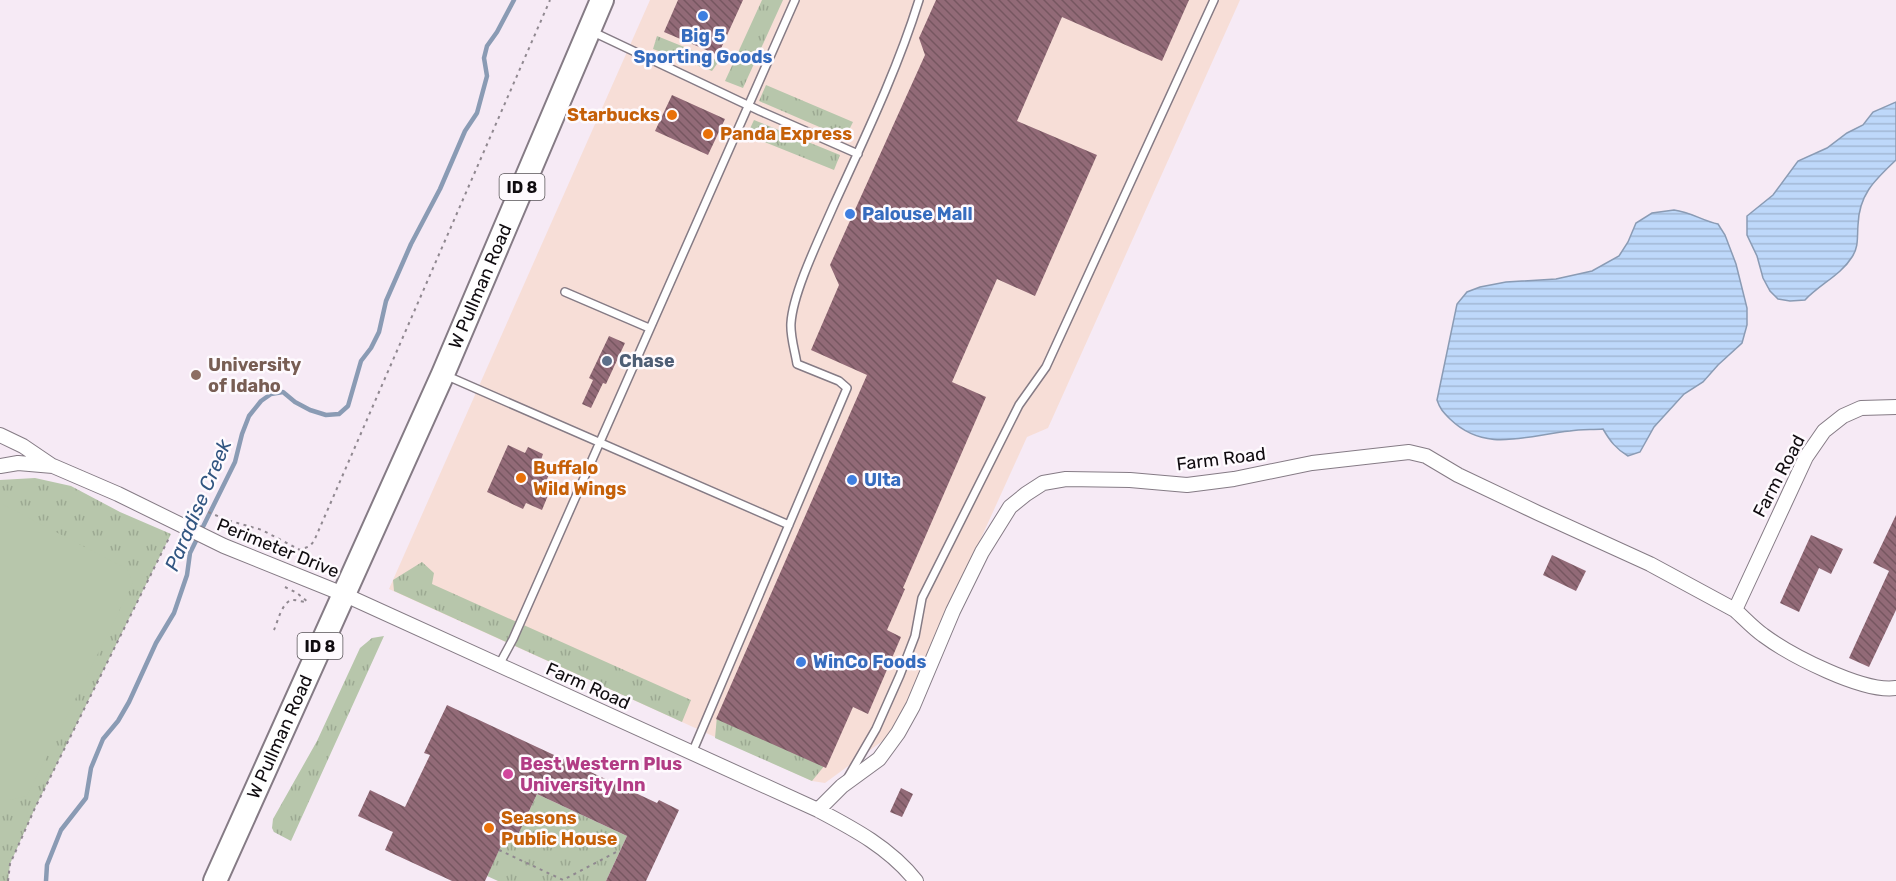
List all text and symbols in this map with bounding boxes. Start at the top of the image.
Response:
marker: Big 5 Sporting Goods [696,9,710,23]
place label: Big 5 Sporting Goods [633,25,773,68]
place label: Starbucks [567,104,660,126]
marker: Starbucks [665,108,679,122]
place label: Panda Express [720,123,852,145]
marker: Panda Express [701,127,715,141]
road number: ID 8 [500,174,544,200]
place label: Palouse Mall [862,203,973,225]
marker: Palouse Mall [843,207,857,221]
street label: W Pullman Road [444,221,516,352]
place label: Chase [619,350,675,372]
place label: University of Idaho [208,354,301,397]
marker: Chase [600,354,614,368]
marker: University of Idaho [189,368,203,382]
street label: Farm Road [1748,431,1810,521]
water label: Paradise Creek [160,435,237,574]
street label: Farm Road [1175,443,1267,475]
place label: Buffalo Wild Wings [533,457,626,500]
place label: Ulta [864,469,901,491]
marker: Buffalo Wild Wings [514,471,528,485]
marker: Ulta [845,473,859,487]
street label: Perimeter Drive [214,513,342,583]
road number: ID 8 [298,633,342,659]
place label: WinCo Foods [813,651,926,673]
marker: WinCo Foods [794,655,808,669]
street label: Farm Road [542,658,634,714]
street label: W Pullman Road [242,671,317,802]
place label: Best Western Plus University Inn [520,753,682,796]
marker: Best Western Plus University Inn [501,767,515,781]
place label: Seasons Public House [501,807,618,850]
marker: Seasons Public House [482,821,496,835]

